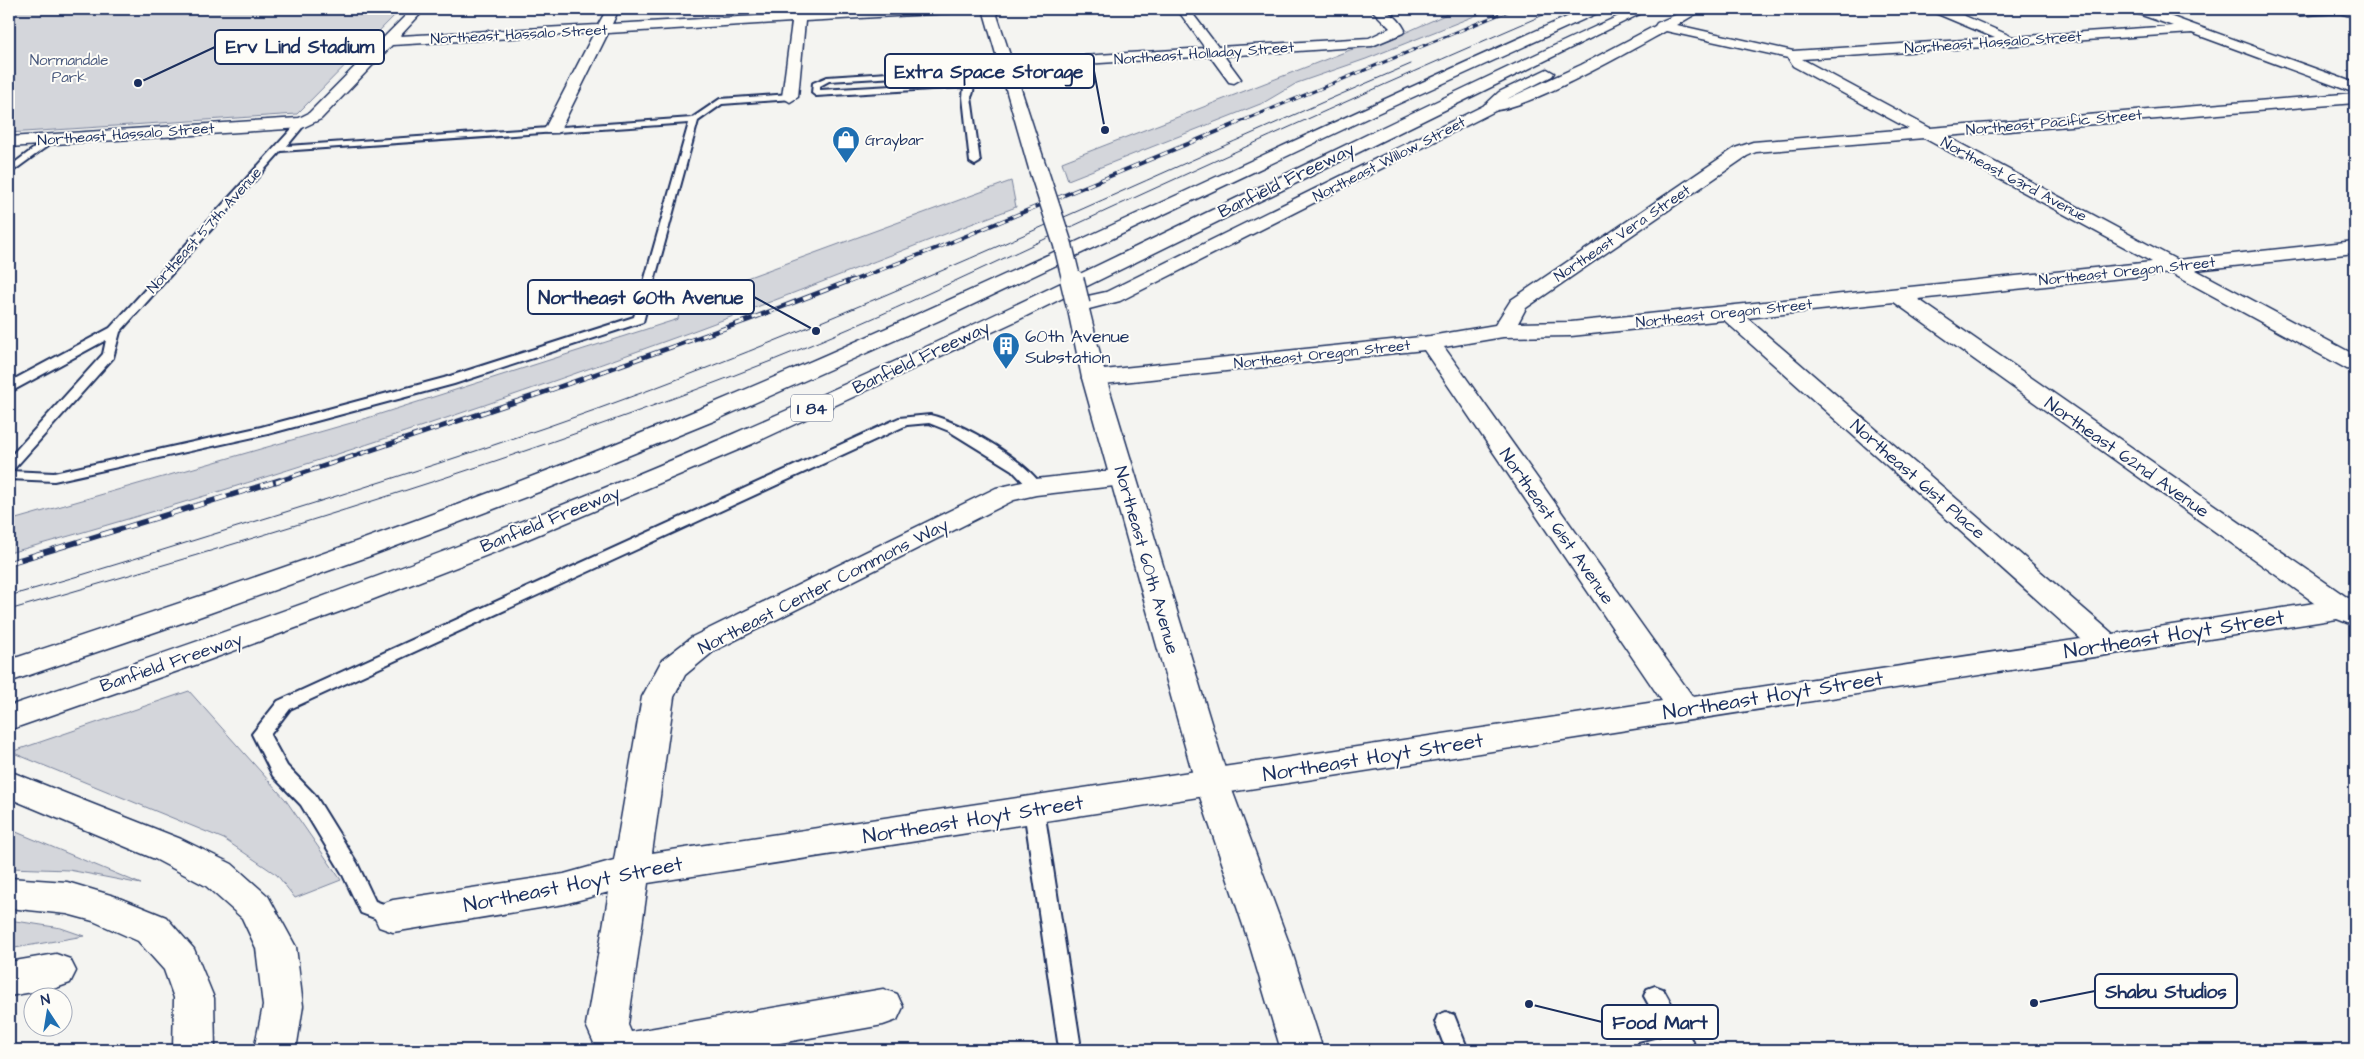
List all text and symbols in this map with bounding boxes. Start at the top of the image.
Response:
street label: Northeast Hassalo Street [430,19,608,50]
street label: Northeast Hassalo Street [1904,26,2082,59]
callout: Erv Lind Stadium [215,30,384,64]
text: Erv Lind Stadium [226,34,376,61]
street label: Northeast Holladay Street [1113,37,1295,71]
park label: Normandale Park [30,50,108,88]
callout: Extra Space Storage [885,54,1094,88]
text: Extra Space Storage [895,59,1084,87]
street label: Northeast Pacific Street [1965,104,2143,141]
street label: Northeast Willow Street [1309,112,1469,207]
street label: Northeast Hassalo Street [37,118,215,151]
shop icon: Graybar [831,125,861,164]
place label: Graybar [865,130,924,152]
street label: Northeast 63rd Avenue [1937,132,2091,227]
street label: Banfield Freeway [1214,137,1359,225]
street label: Northeast 57th Avenue [142,163,267,298]
street label: Northeast Vera Street [1550,180,1695,287]
street label: Northeast Oregon Street [2038,252,2216,292]
callout: Northeast 60th Avenue [528,280,754,314]
text: Northeast 60th Avenue [538,285,744,312]
street label: Northeast Oregon Street [1635,294,1813,334]
street label: Banfield Freeway [848,315,994,401]
place label: 60th Avenue Substation [1025,324,1130,370]
building icon: 60th Avenue Substation [991,331,1021,370]
street label: Northeast Oregon Street [1233,335,1411,375]
street label: Northeast 62nd Avenue [2039,391,2214,524]
road number: I 84 [791,394,833,422]
street label: Northeast 61st Place [1845,414,1991,545]
street label: Northeast 61st Avenue [1493,443,1620,610]
street label: Northeast 60th Avenue [1108,463,1185,657]
street label: Banfield Freeway [477,480,624,560]
street label: Northeast Center Commons Way [694,512,953,662]
street label: Northeast Hoyt Street [2062,603,2287,668]
street label: Banfield Freeway [97,626,246,699]
street label: Northeast Hoyt Street [1661,664,1886,729]
street label: Northeast Hoyt Street [1261,726,1486,791]
street label: Northeast Hoyt Street [861,788,1086,853]
street label: Northeast Hoyt Street [461,849,686,922]
callout: Shabu Studios [2095,974,2237,1008]
text: Shabu Studios [2104,979,2227,1006]
north arrow [22,986,72,1036]
text: N [39,990,52,1011]
callout: Food Mart [1602,1005,1718,1039]
text: Food Mart [1612,1010,1708,1037]

